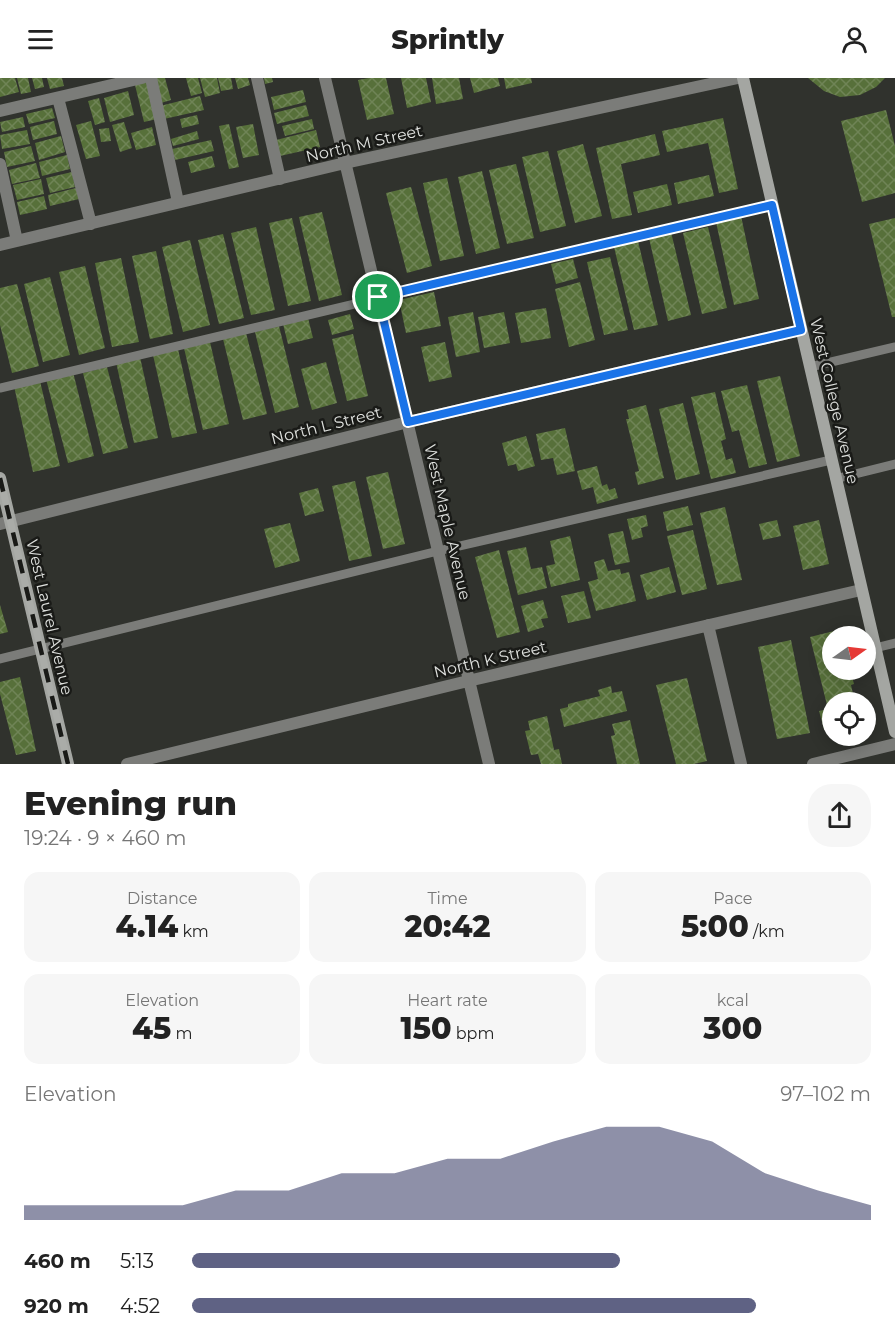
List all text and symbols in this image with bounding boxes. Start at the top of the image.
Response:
icon: menu [24,23,57,56]
text: Sprintly [391,23,504,56]
icon: person [838,23,871,56]
street label: North M Street [304,121,425,166]
pin [352,271,403,322]
icon: arrive [361,280,394,313]
street label: West College Avenue [806,316,863,486]
street label: North L Street [269,402,384,448]
street label: West Maple Avenue [420,442,475,602]
street label: West Laurel Avenue [22,537,77,697]
north arrow [822,626,876,680]
map controls [822,626,876,746]
street label: North K Street [432,637,549,682]
button: locate [822,692,876,746]
text: Evening run [24,783,237,823]
button: share [808,784,871,847]
text: 19:24 · 9 × 460 m [24,826,187,850]
text: Distance [127,889,197,908]
text: Time [427,889,468,908]
text: Pace [713,889,752,908]
text: 4.14 [116,908,178,945]
text: 20:42 [405,908,490,945]
text: 5:00 [681,908,749,945]
text: km [178,922,209,941]
text: /km [749,922,785,941]
text: Elevation [125,991,199,1010]
text: Heart rate [407,991,488,1010]
text: kcal [717,991,749,1010]
text: 45 [132,1010,171,1047]
text: 150 [401,1010,452,1047]
text: 300 [703,1010,762,1047]
text: m [171,1024,192,1043]
text: bpm [452,1024,494,1043]
text: Elevation [24,1082,116,1106]
text: 97–102 m [780,1082,871,1106]
text: 460 m [24,1249,91,1273]
text: 5:13 [120,1249,154,1273]
text: 920 m [24,1294,89,1318]
text: 4:52 [120,1294,160,1318]

